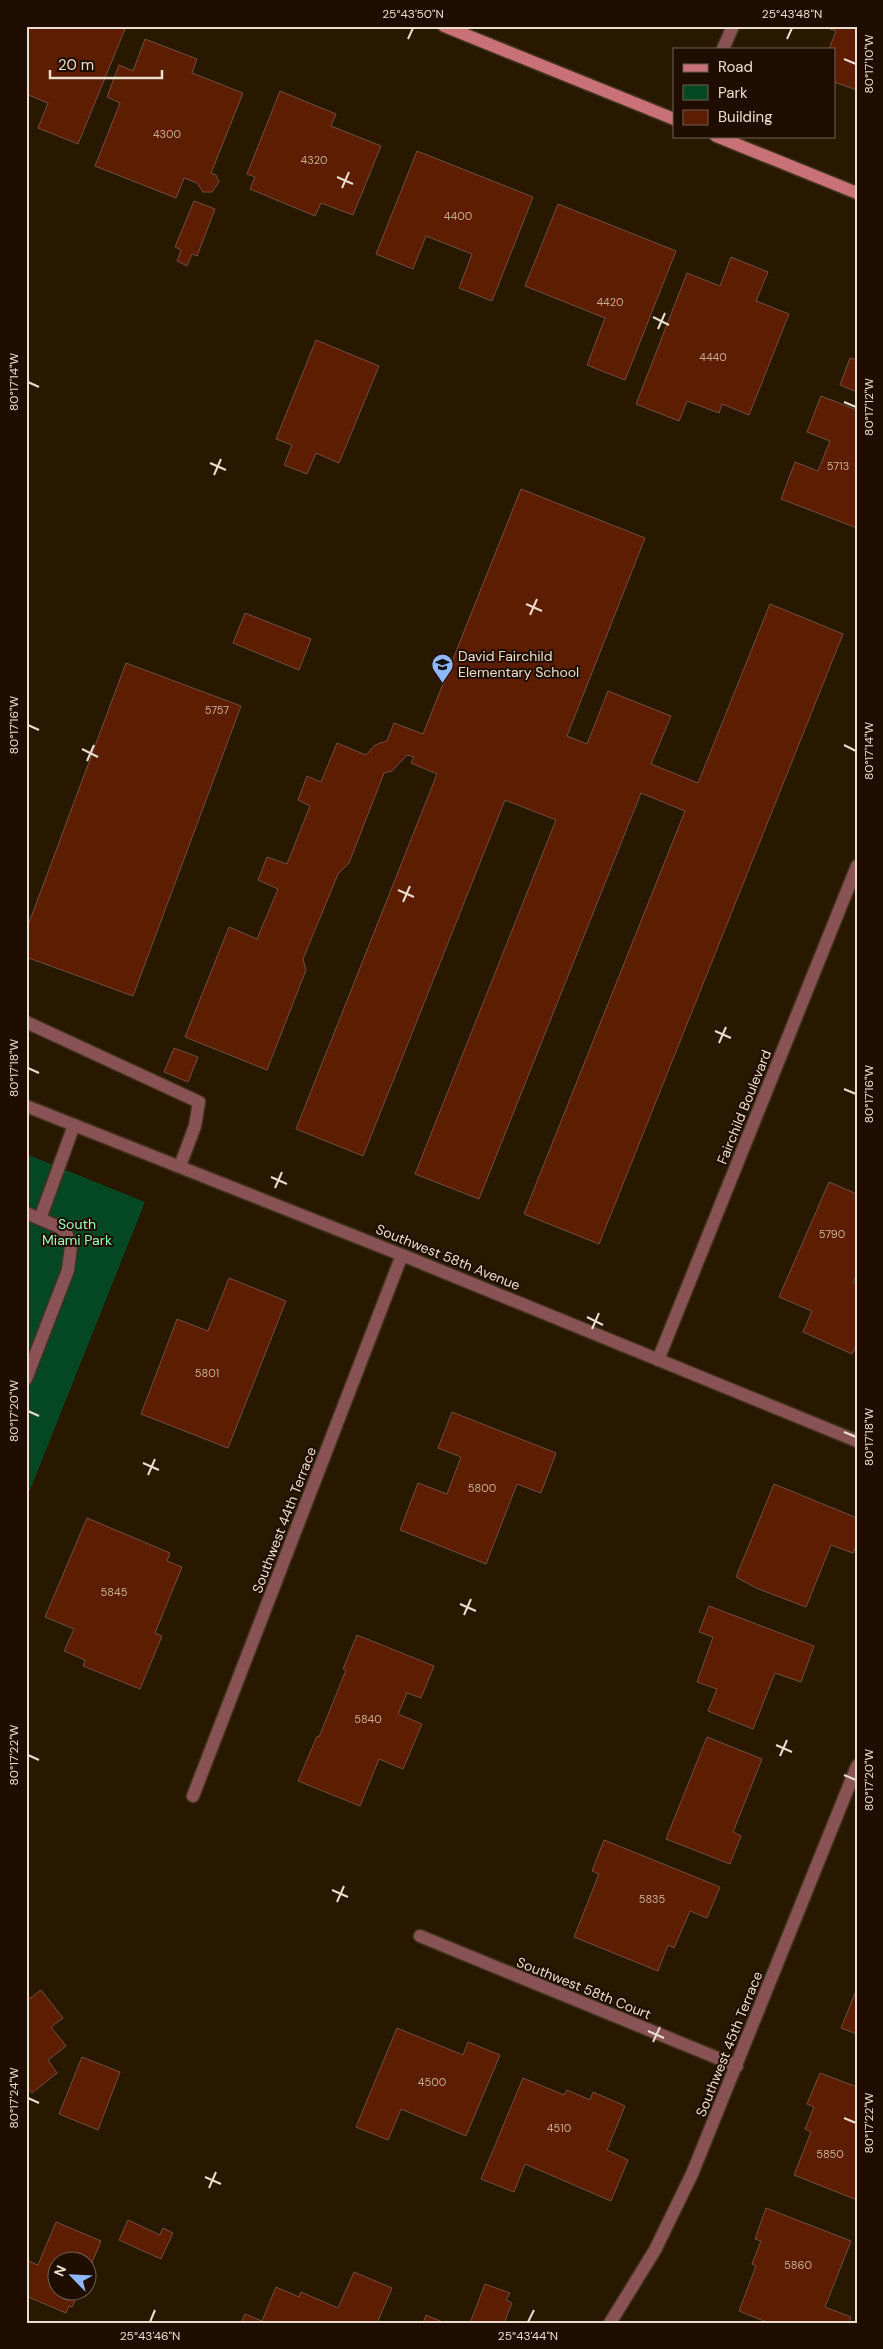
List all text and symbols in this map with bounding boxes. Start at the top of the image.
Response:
text: 25°43'50"N [382,6,444,22]
text: 25°43'48"N [762,6,822,22]
text: 80°17'10"W [861,34,877,94]
scale bar [50,48,162,80]
legend [673,48,836,138]
text: 20 m [58,55,94,75]
text: Road [718,57,753,77]
text: Park [718,83,748,103]
text: Building [718,107,773,127]
house number: 4300 [153,127,181,141]
house number: 4320 [301,153,327,167]
house number: 4400 [444,209,472,223]
house number: 4420 [596,295,624,309]
house number: 4440 [699,350,727,364]
text: 80°17'14"W [6,353,22,411]
text: 80°17'12"W [861,378,877,436]
house number: 5713 [827,459,849,473]
place label: David Fairchild Elementary School [458,647,579,681]
school or university icon: David Fairchild Elementary School [430,652,454,683]
text: 80°17'16"W [6,695,22,754]
house number: 5757 [205,703,229,717]
text: 80°17'14"W [861,722,877,780]
text: 80°17'18"W [6,1039,22,1097]
street label: Fairchild Boulevard [713,1047,775,1167]
text: 80°17'16"W [861,1064,877,1123]
park label: South Miami Park [42,1215,112,1249]
street label: Southwest 58th Avenue [373,1220,523,1294]
house number: 5790 [819,1227,845,1241]
house number: 5801 [195,1366,219,1380]
text: 80°17'20"W [6,1380,22,1442]
text: 80°17'18"W [861,1408,877,1466]
street label: Southwest 44th Terrace [248,1444,320,1596]
house number: 5800 [468,1481,496,1495]
house number: 5845 [101,1585,128,1599]
house number: 5840 [354,1712,382,1726]
text: 80°17'22"W [6,1724,22,1785]
text: 80°17'20"W [861,1749,877,1811]
house number: 5835 [639,1892,666,1906]
street label: Southwest 58th Court [514,1953,654,2023]
street label: Southwest 45th Terrace [692,1969,766,2119]
text: 80°17'24"W [6,2067,22,2129]
house number: 4500 [418,2075,446,2089]
text: 80°17'22"W [861,2092,877,2153]
house number: 4510 [547,2121,571,2135]
house number: 5850 [816,2147,844,2161]
north arrow [48,2252,98,2302]
house number: 5860 [784,2258,812,2272]
text: N [50,2262,70,2279]
text: 25°43'46"N [120,2328,180,2344]
text: 25°43'44"N [498,2328,558,2344]

